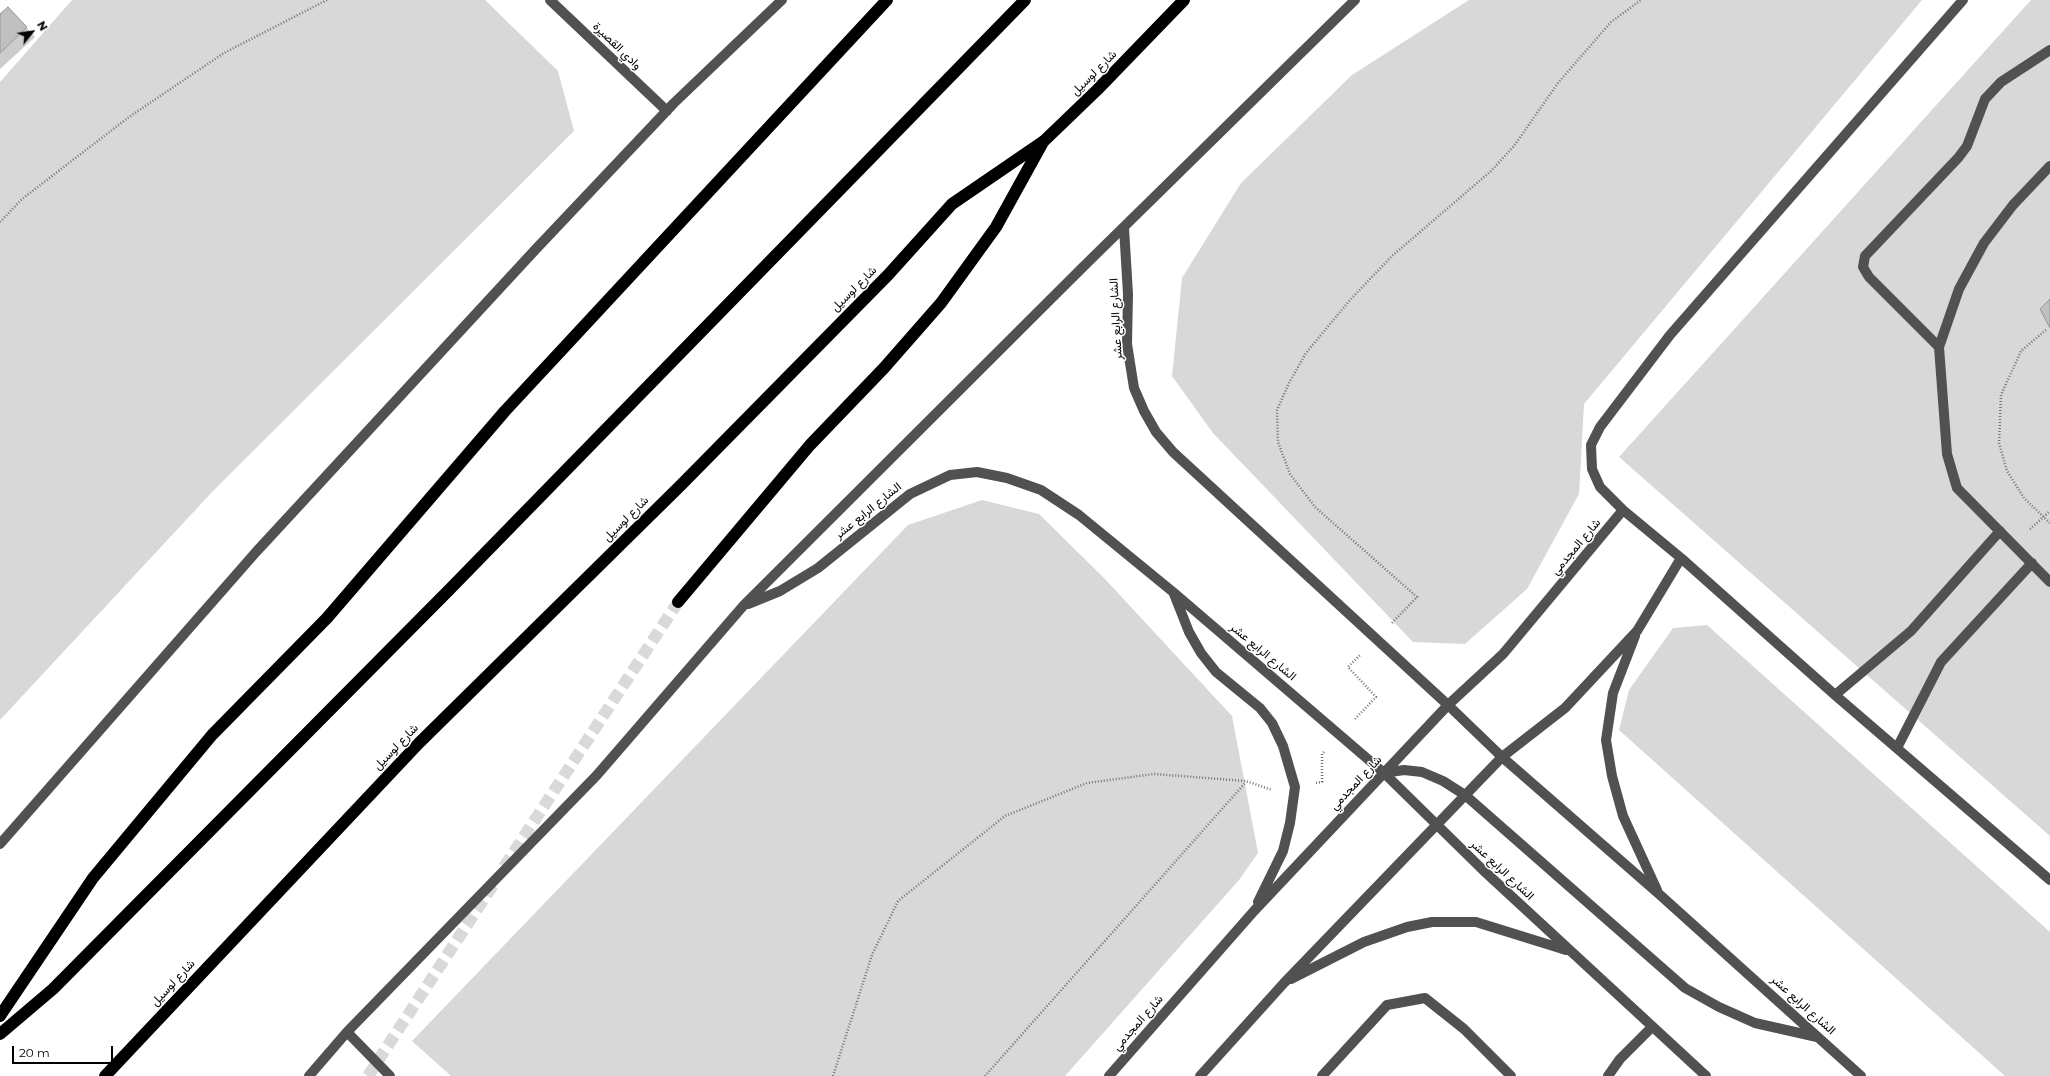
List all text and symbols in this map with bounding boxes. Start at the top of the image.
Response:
north arrow [12,12,52,52]
text: N [34,19,51,33]
street label: وادي القصيرة [590,19,644,73]
street label: شارع لوسيل [1068,47,1120,99]
street label: شارع لوسيل [828,263,880,315]
street label: الشارع الرابع عشر [1107,278,1125,360]
street label: الشارع الرابع عشر [832,480,904,542]
street label: شارع لوسيل [600,493,652,545]
street label: شارع المجدمي [1548,516,1604,578]
street label: الشارع الرابع عشر [1227,620,1299,684]
street label: شارع لوسيل [371,721,421,773]
street label: شارع المجدمي [1327,753,1385,813]
street label: الشارع الرابع عشر [1467,837,1537,903]
street label: شارع لوسيل [148,957,198,1009]
street label: الشارع الرابع عشر [1768,972,1838,1038]
street label: شارع المجدمي [1110,992,1166,1054]
scale bar [14,1038,115,1064]
text: 20 m [19,1045,50,1060]

